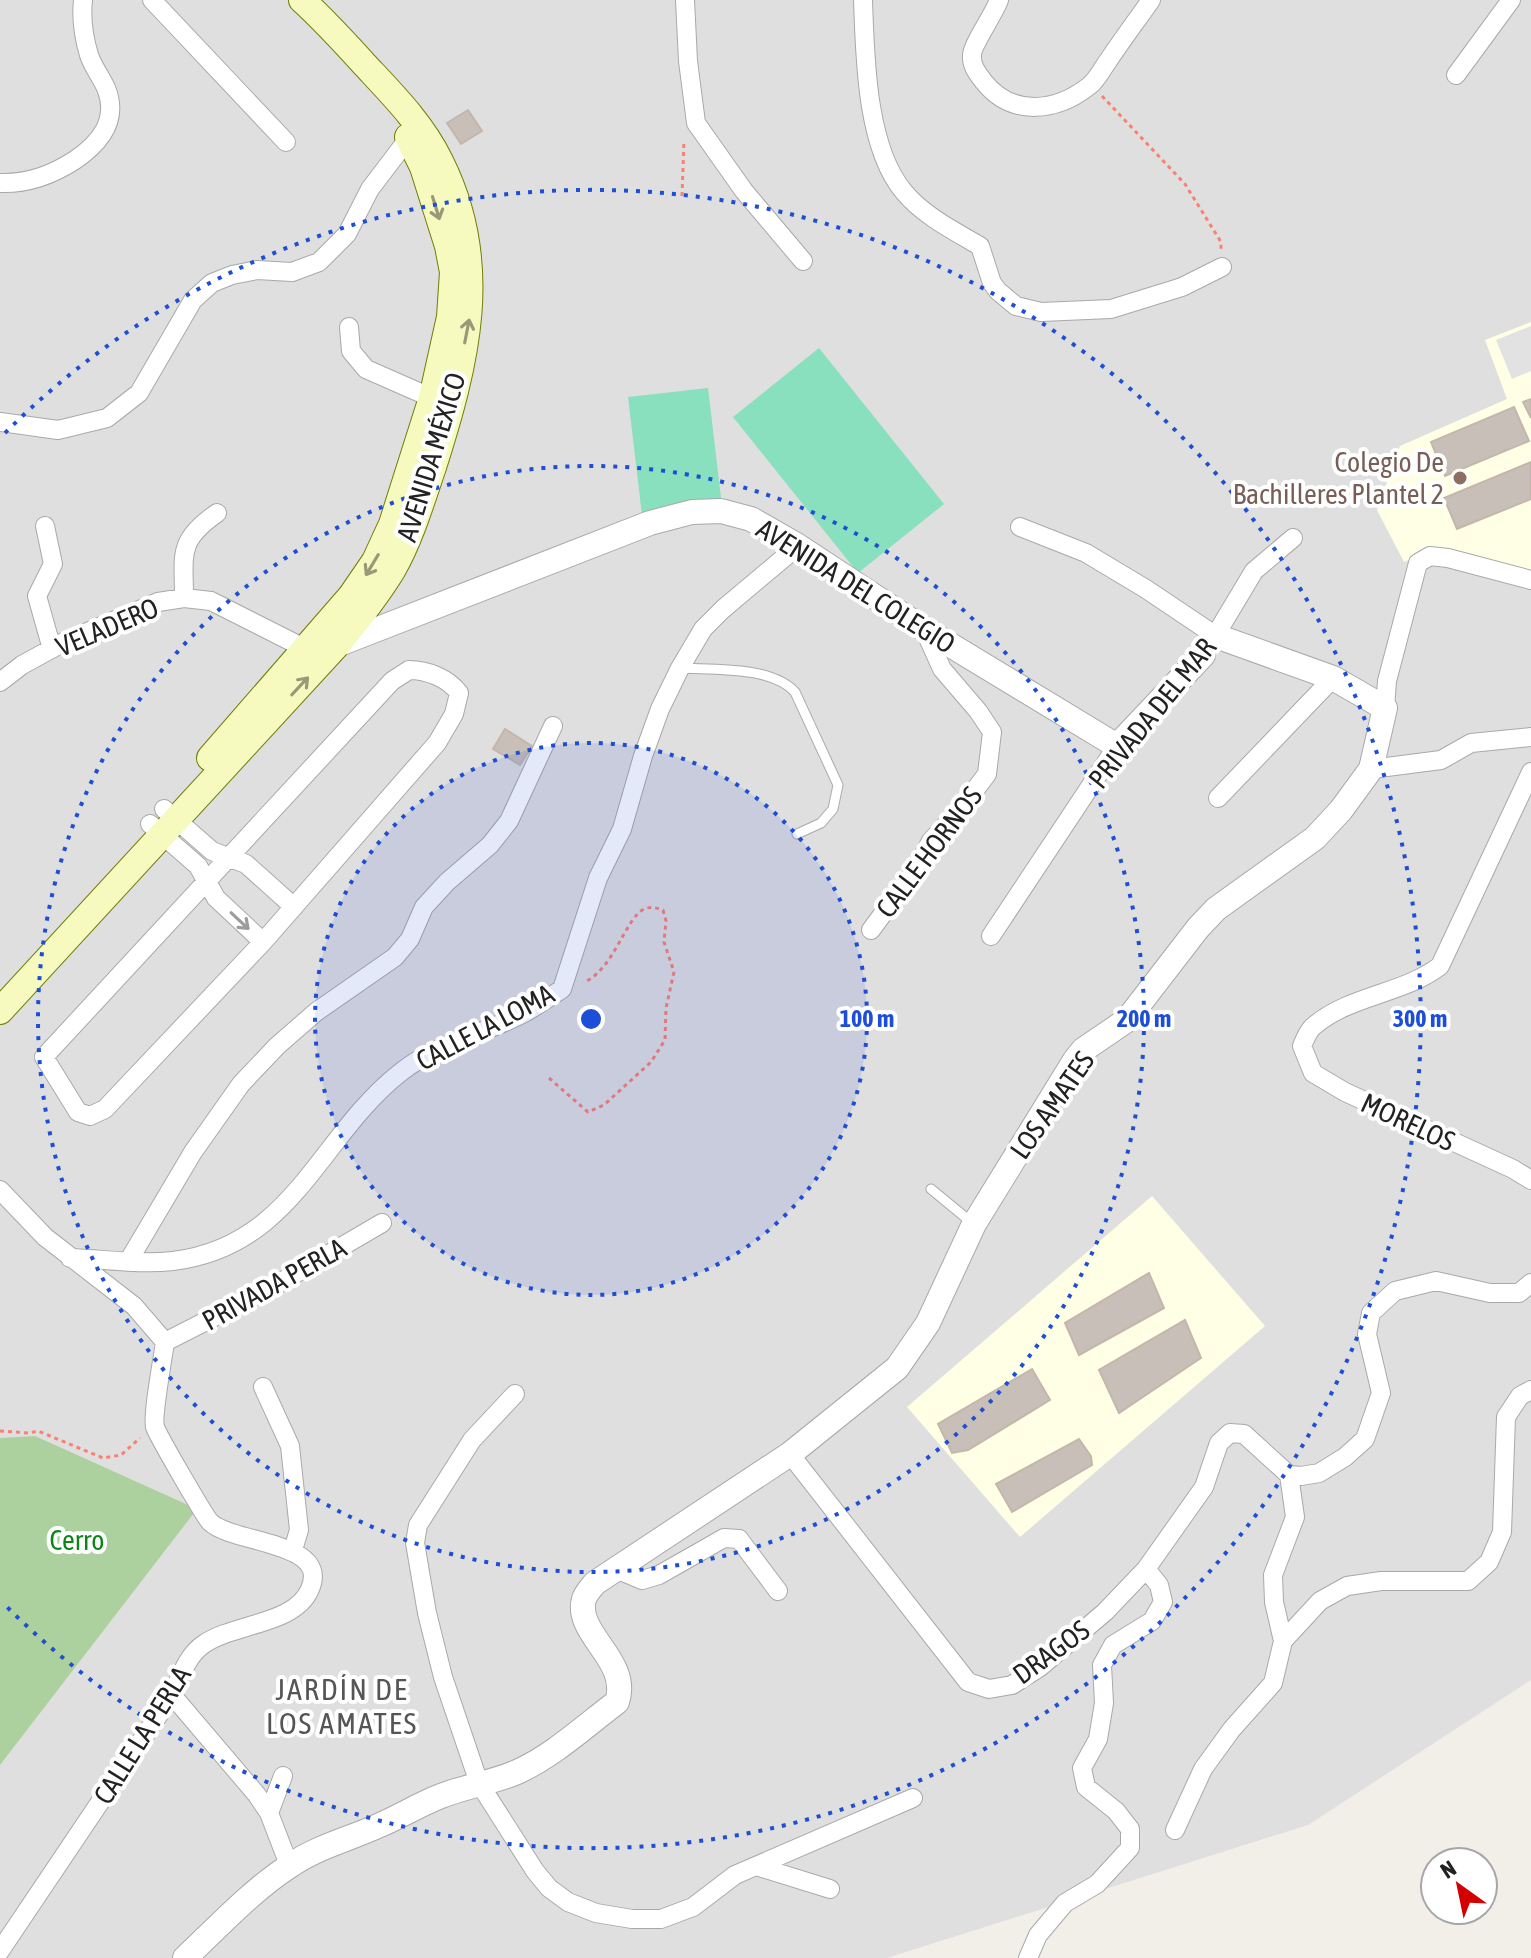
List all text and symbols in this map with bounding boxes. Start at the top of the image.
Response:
one-way arrow [429,195,444,221]
one-way arrow [460,319,475,344]
street label: AVENIDA MÉXICO [390,369,472,545]
place label: Colegio De Bachilleres Plantel 2 [1233,446,1444,510]
marker: Colegio De Bachilleres Plantel 2 [1451,469,1469,487]
street label: AVENIDA DEL COLEGIO [751,512,961,660]
one-way arrow [364,553,380,576]
street label: VELADERO [51,591,163,663]
street label: PRIVADA DEL MAR [1082,632,1222,794]
one-way arrow [290,676,309,696]
street label: CALLE HORNOS [870,780,989,924]
one-way arrow [230,912,250,930]
street label: CALLE LA LOMA [411,977,560,1077]
centre of rings [577,1005,605,1033]
text: 100 m [840,1005,894,1032]
text: 200 m [1117,1005,1171,1032]
text: 300 m [1393,1005,1447,1032]
street label: LOS AMATES [1004,1045,1101,1165]
street label: MORELOS [1356,1086,1460,1158]
street label: PRIVADA PERLA [197,1231,352,1337]
park label: Cerro [50,1524,105,1556]
street label: DRAGOS [1007,1614,1096,1690]
street label: CALLE LA PERLA [87,1660,197,1810]
district label: JARDÍN DE LOS AMATES [266,1672,418,1740]
north arrow [1419,1846,1499,1926]
text: N [1436,1855,1461,1884]

